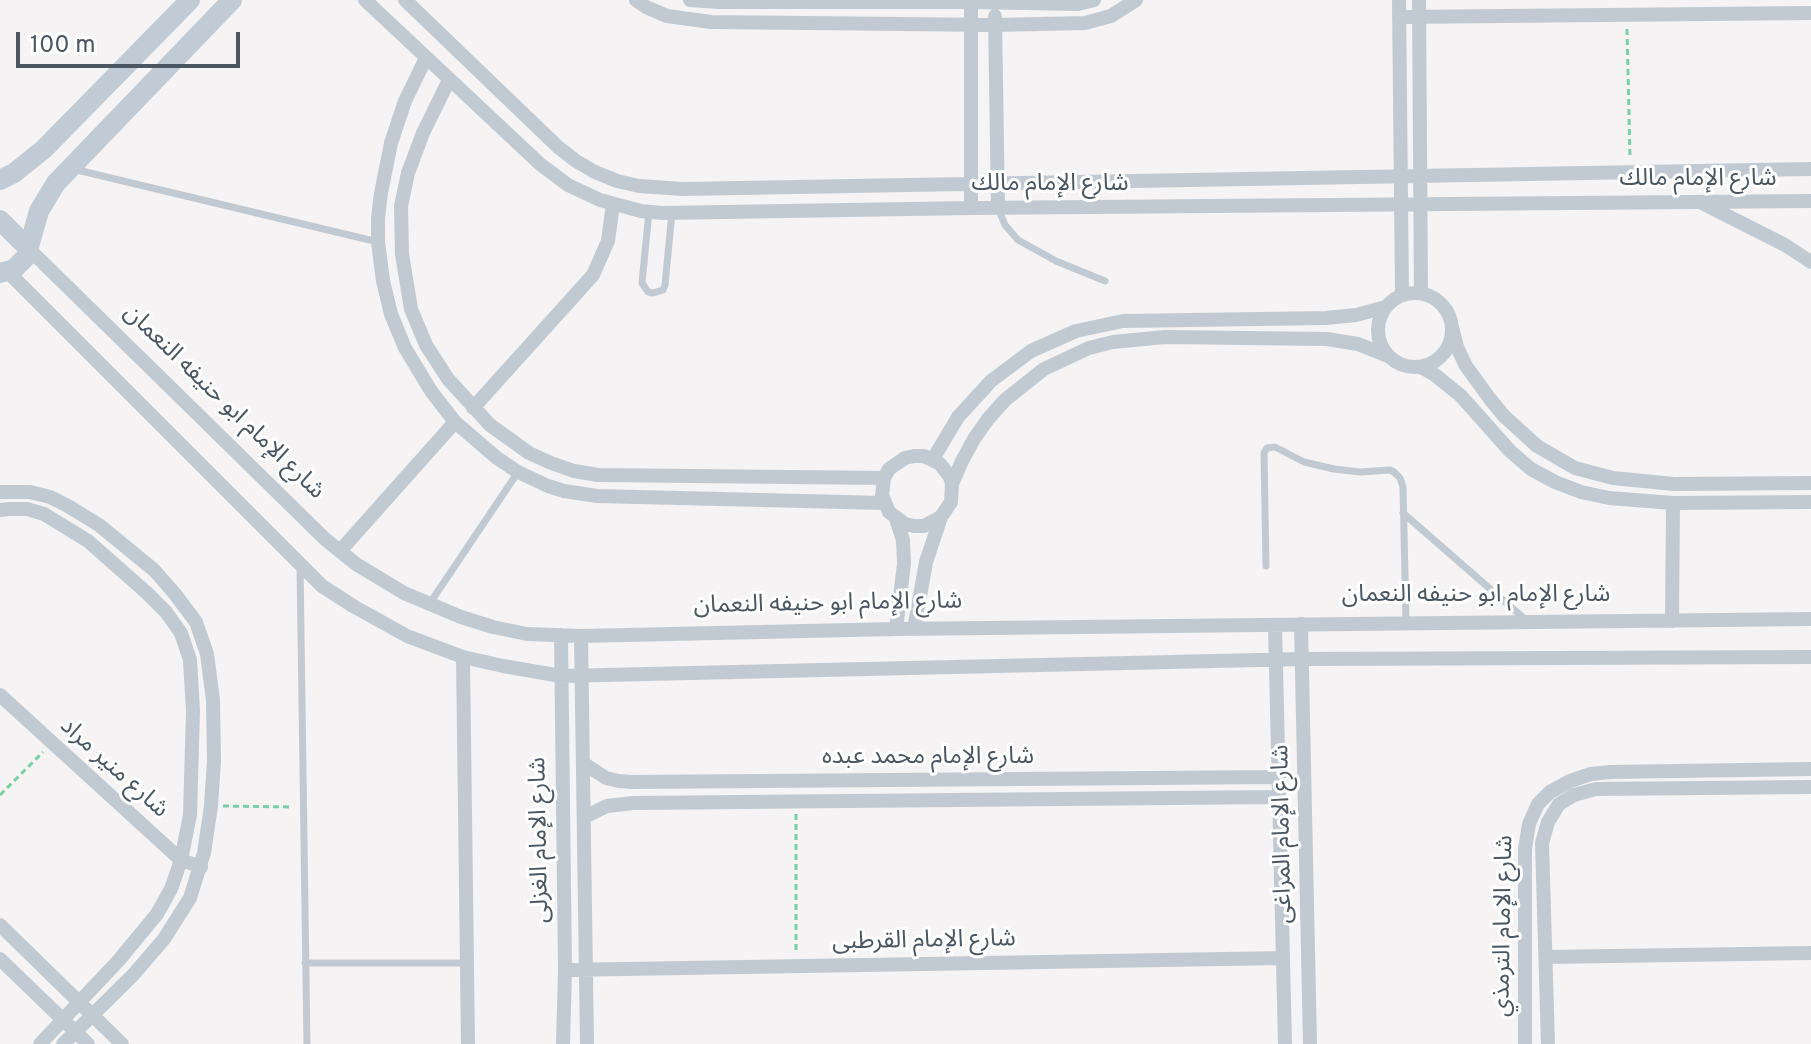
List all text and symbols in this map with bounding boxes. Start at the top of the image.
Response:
scale bar [20,16,244,66]
text: 100 m [30,31,96,61]
street label: شارع الإمام مالك [1620,166,1776,194]
street label: شارع الإمام مالك [972,171,1128,199]
street label: شارع الإمام ابو حنيفه النعمان [116,299,330,507]
street label: شارع الإمام ابو حنيفه النعمان [1342,582,1610,610]
street label: شارع الإمام ابو حنيفه النعمان [693,588,963,622]
street label: شارع منير مراد [53,713,173,825]
street label: شارع الإمام محمد عبده [822,744,1034,772]
street label: شارع الإمام المراغى [1268,744,1300,924]
street label: شارع الإمام الغزلى [525,757,557,923]
street label: شارع الإمام الترمذي [1489,835,1521,1017]
street label: شارع الإمام القرطبى [832,926,1016,958]

